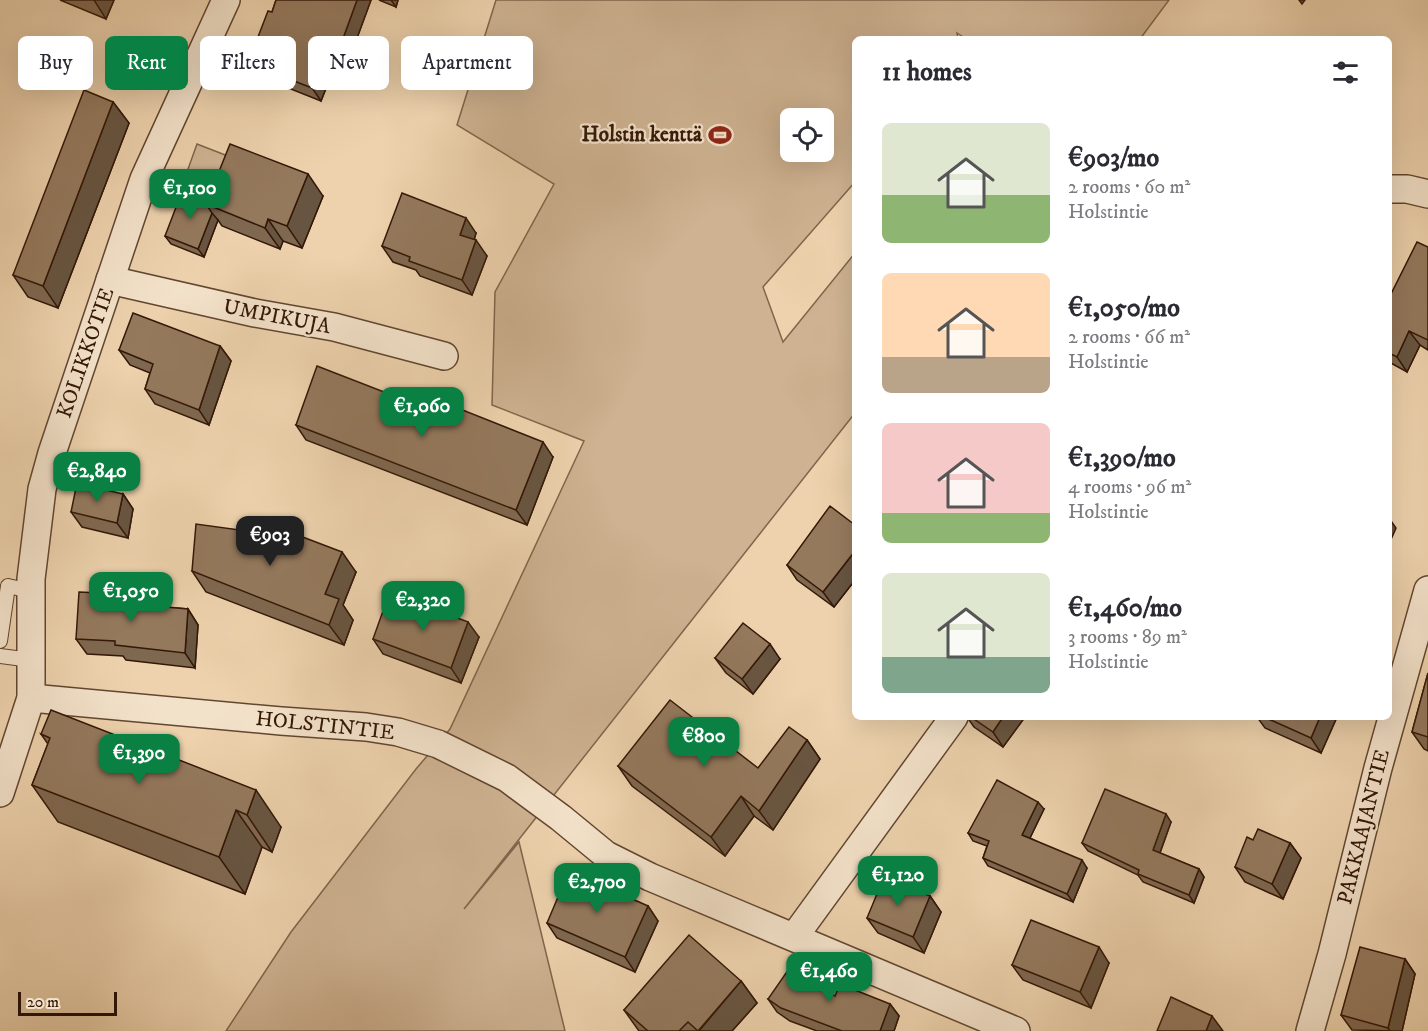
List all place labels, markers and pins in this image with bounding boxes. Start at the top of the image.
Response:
place label: Holstin kenttä [581,122,703,148]
sports icon: Holstin kenttä [707,122,733,148]
pin: €1,100 [141,169,239,220]
pin: €1,060 [373,387,471,438]
pin: €2,840 [48,452,146,503]
pin: €903 [234,516,306,567]
pin: €1,050 [82,572,180,623]
pin: €2,320 [374,581,472,632]
pin: €800 [668,717,740,768]
pin: €1,390 [90,734,188,785]
pin: €1,120 [849,856,947,907]
pin: €2,700 [548,863,646,914]
pin: €1,460 [780,952,878,1003]

